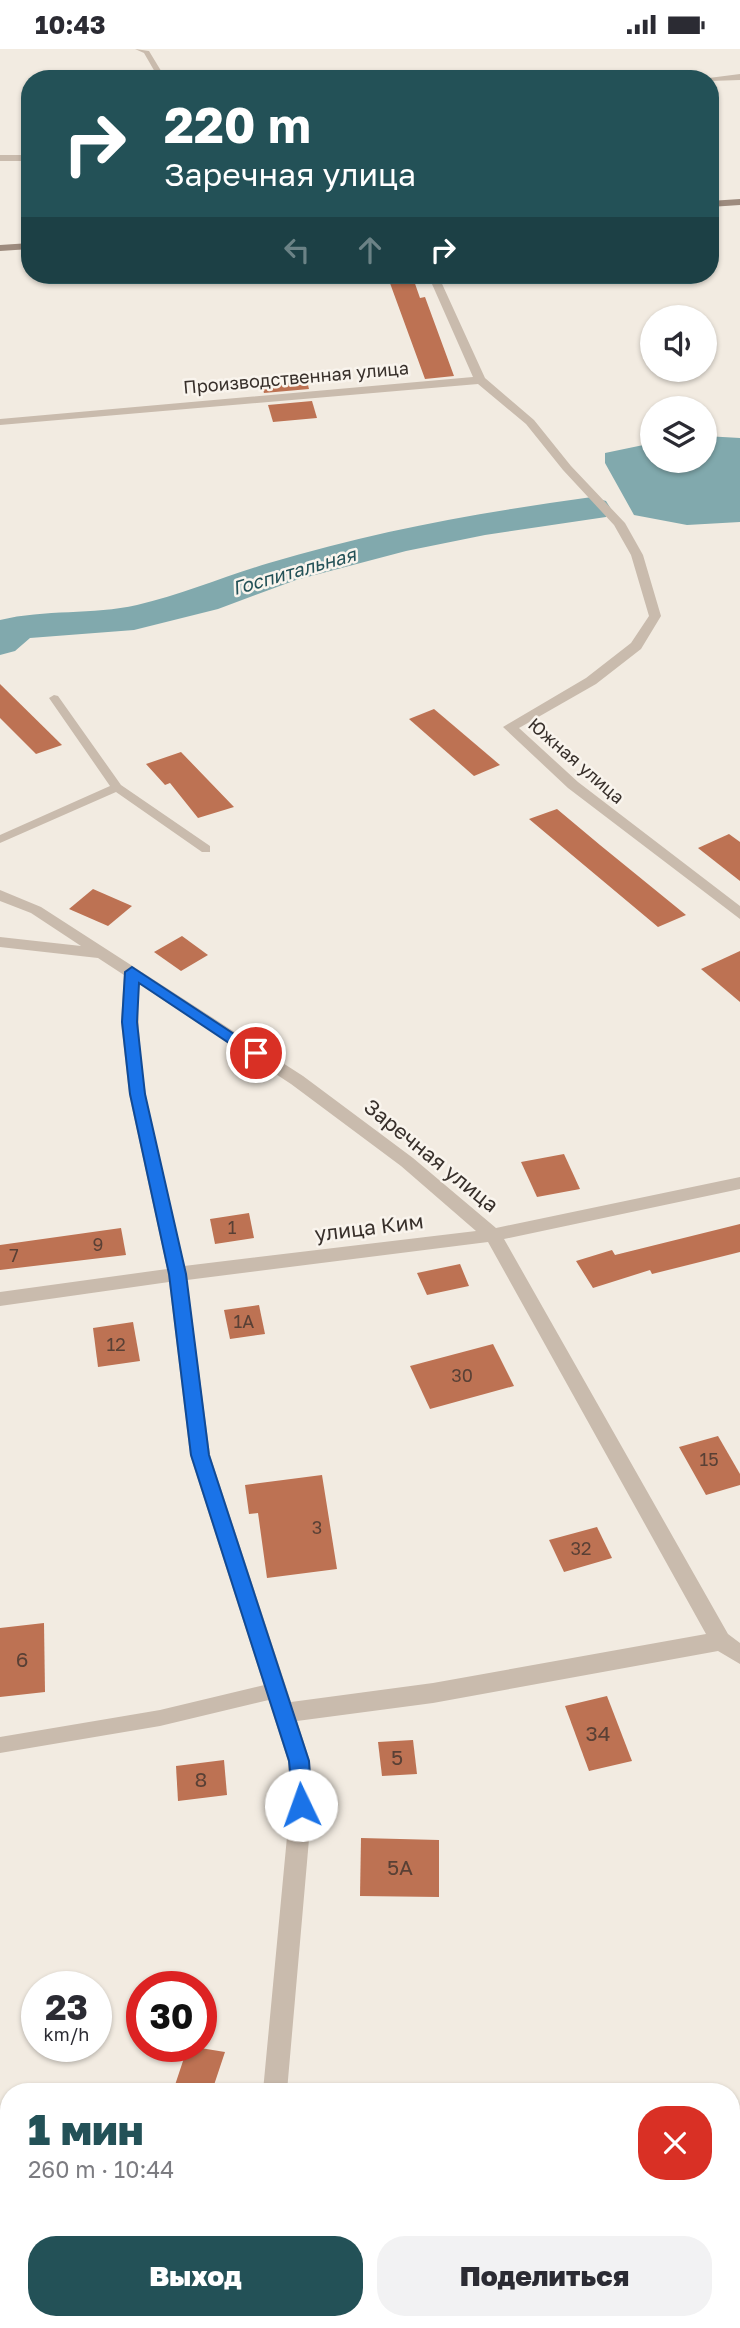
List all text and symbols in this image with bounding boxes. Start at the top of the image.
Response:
text: 10:43 [35,9,106,40]
text: 220 m [164,95,311,154]
icon: right [49,98,140,189]
text: Заречная улица [164,155,416,193]
icon: left [278,231,316,269]
icon: ahead [351,231,389,269]
icon: right [424,231,462,269]
map controls [640,305,717,473]
button: sound [640,305,717,382]
street label: Производственная улица [182,356,410,398]
button: layers [640,396,717,473]
water label: Госпитальная [230,542,359,599]
street label: Южная улица [524,713,629,808]
pin [226,1023,286,1083]
icon: arrive [237,1034,275,1072]
street label: Заречная улица [359,1093,504,1217]
street label: улица Ким [313,1207,425,1247]
house number: 1 [228,1216,237,1238]
house number: 9 [93,1233,103,1255]
house number: 7 [9,1244,19,1266]
house number: 1А [234,1310,254,1332]
house number: 12 [106,1333,126,1355]
house number: 30 [451,1364,473,1386]
house number: 15 [699,1448,719,1470]
house number: 3 [312,1516,322,1538]
house number: 32 [571,1537,591,1559]
house number: 6 [16,1646,28,1672]
house number: 34 [585,1720,611,1746]
house number: 5 [391,1744,403,1770]
house number: 8 [195,1766,207,1792]
position arrow [264,1768,338,1842]
house number: 5А [387,1854,413,1880]
speed limit sign: 30 [126,1971,217,2062]
text: 23 [45,1986,88,2028]
text: km/h [44,2023,89,2045]
text: 1 мин [28,2104,144,2154]
button: close [638,2106,712,2180]
text: 260 m · 10:44 [28,2155,174,2183]
button: Выход [28,2236,363,2316]
button: Поделиться [377,2236,712,2316]

